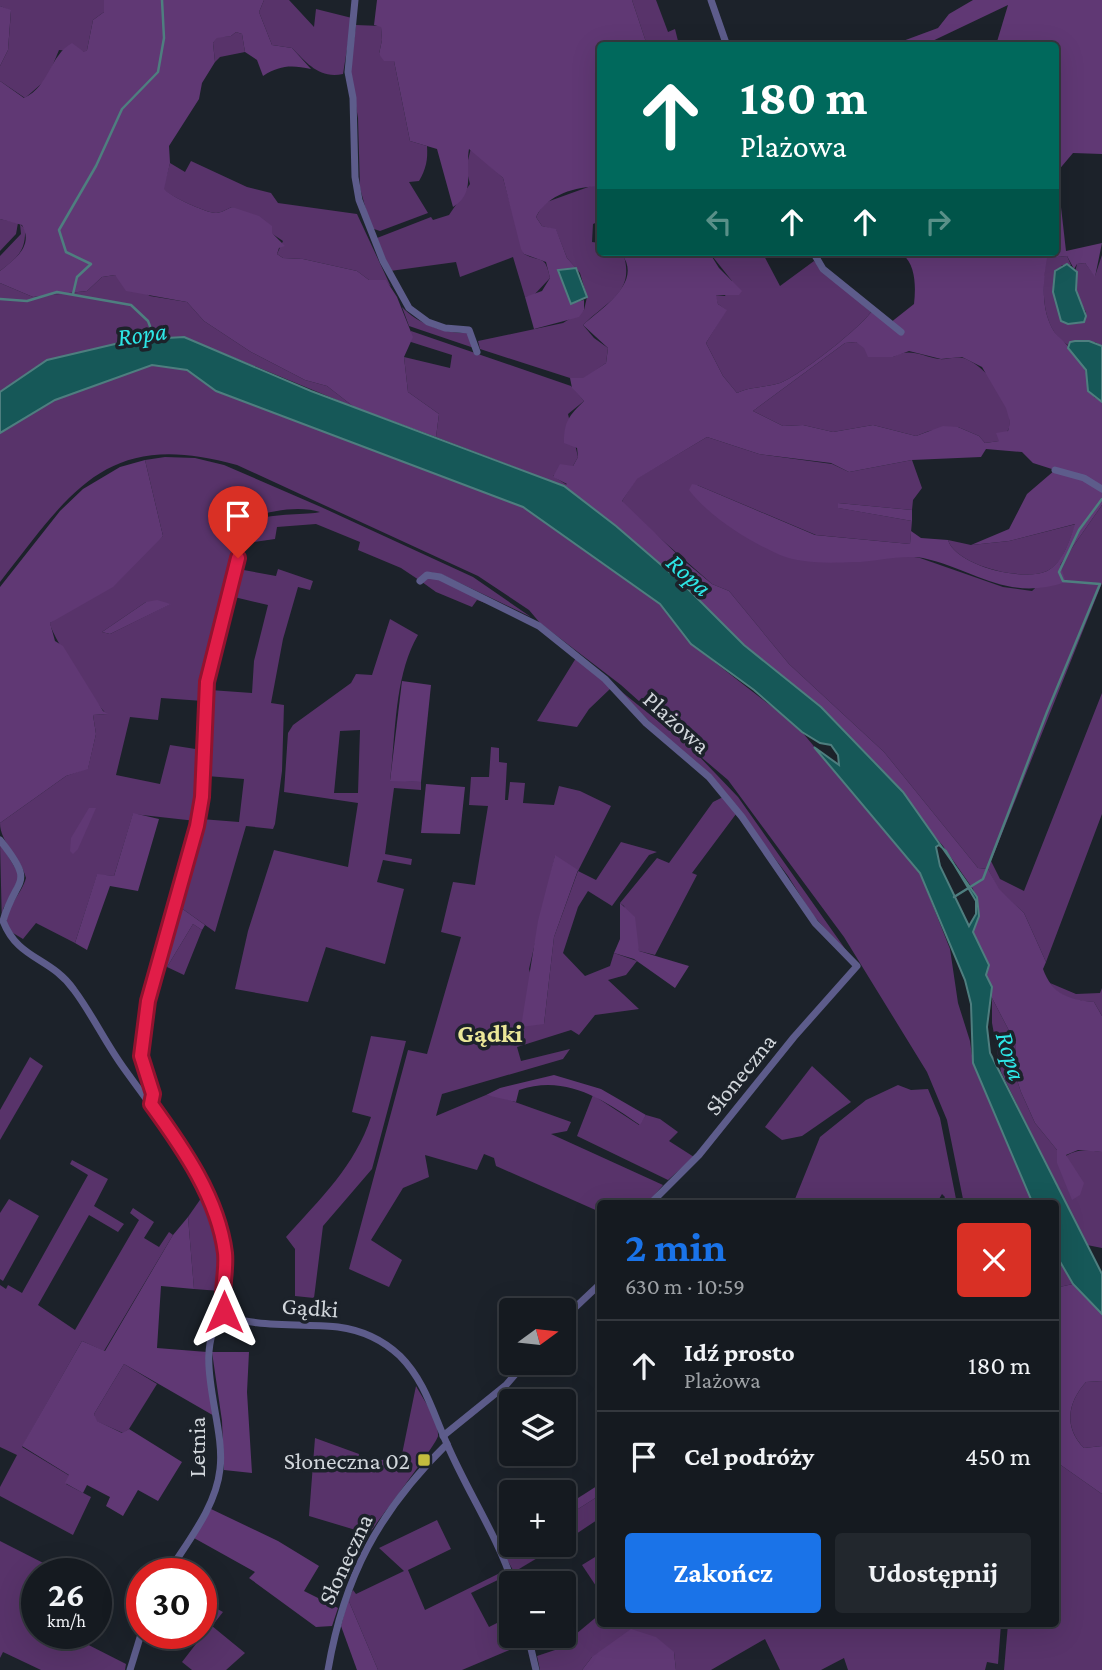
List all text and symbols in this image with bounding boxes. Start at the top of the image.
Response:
icon: ahead [625,70,716,161]
text: 180 m [740,70,868,125]
text: Plażowa [740,128,847,164]
icon: left [700,203,738,241]
icon: ahead [773,203,811,241]
icon: ahead [846,203,884,241]
icon: right [919,203,957,241]
water label: Ropa [115,316,169,352]
pin [208,486,268,558]
icon: arrive [219,497,257,535]
water label: Ropa [661,548,717,602]
street label: Plażowa [638,685,716,759]
district label: Gądki [457,1019,523,1048]
street label: Słoneczna [699,1028,781,1120]
water label: Ropa [990,1028,1032,1084]
text: 2 min [625,1223,726,1270]
button: close [957,1223,1031,1297]
text: 630 m · 10:59 [625,1273,745,1299]
position arrow [187,1275,261,1349]
street label: Gądki [281,1292,339,1322]
north arrow [499,1298,576,1376]
map controls [499,1298,576,1648]
text: Idź prosto [684,1338,795,1367]
icon: ahead [625,1347,663,1385]
text: 180 m [968,1351,1031,1380]
text: Plażowa [684,1367,761,1393]
button: layers [499,1389,576,1466]
street label: Letnia [183,1417,210,1477]
icon: arrive [625,1438,663,1476]
text: Cel podróży [684,1442,814,1471]
text: 450 m [965,1442,1031,1471]
place label: Słoneczna 02 [284,1447,410,1474]
marker: Słoneczna 02 [416,1452,432,1468]
button: + [499,1480,576,1557]
street label: Słoneczna [312,1509,378,1609]
button: Zakończ [625,1533,821,1613]
button: Udostępnij [835,1533,1031,1613]
speed limit sign: 30 [126,1558,217,1649]
button: − [499,1571,576,1648]
text: 26 [48,1575,85,1614]
text: km/h [47,1611,86,1631]

